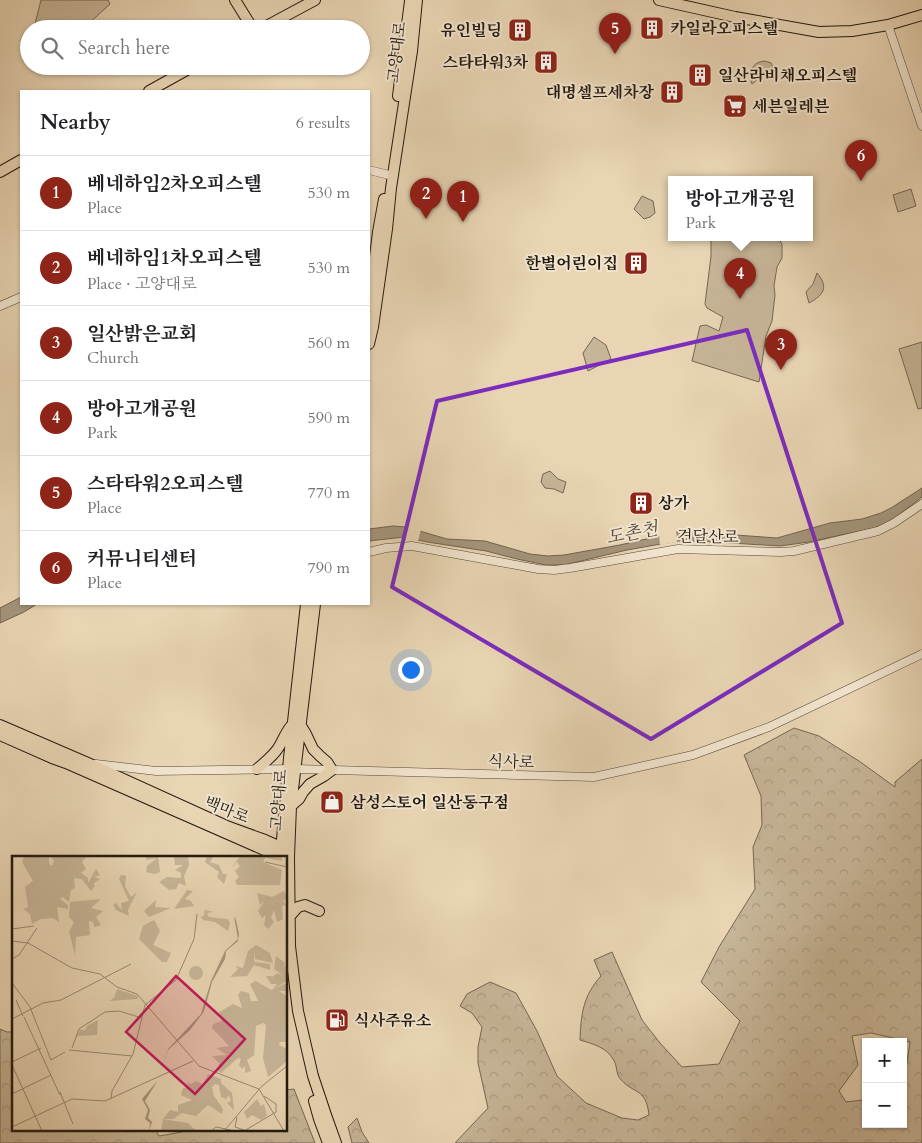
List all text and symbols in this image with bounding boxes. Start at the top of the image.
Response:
pin: 5 [599,13,631,54]
building icon: 카일라오피스텔 [639,15,665,41]
building icon: 유인빌딩 [507,17,533,43]
place label: 카일라오피스텔 [670,18,778,40]
search box [20,20,370,75]
street label: 고양대로 [382,20,412,84]
place label: 유인빌딩 [440,20,502,42]
icon: search [38,34,66,62]
text: Search here [78,35,170,61]
building icon: 스타타워3차 [533,49,559,75]
place label: 스타타워3차 [443,52,529,74]
building icon: 일산라비채오피스텔 [687,62,713,88]
place label: 일산라비채오피스텔 [718,65,857,87]
building icon: 대명셀프세차장 [659,79,685,105]
place label: 대명셀프세차장 [546,82,655,104]
supermarket icon: 세븐일레븐 [722,93,748,119]
place label: 세븐일레븐 [752,96,830,118]
text: Nearby [40,108,111,137]
text: 6 results [296,112,350,134]
pin: 6 [845,140,877,181]
text: 베네하임2차오피스텔 [87,171,262,197]
popup [668,176,813,241]
pin: 2 [410,178,442,219]
pin: 1 [447,181,479,222]
text: 1 [52,182,60,204]
text: 530 m [308,182,350,204]
text: 방아고개공원 [685,186,796,212]
text: Place [87,197,122,219]
text: Park [685,212,716,234]
text: 베네하임1차오피스텔 [87,245,262,271]
building icon: 한별어린이집 [623,250,649,276]
place label: 한별어린이집 [525,253,618,275]
text: 2 [52,257,60,279]
text: 530 m [308,257,350,279]
pin: 4 [724,258,756,299]
text: Place · 고양대로 [87,273,197,295]
text: 일산밝은교회 [87,321,197,347]
pin: 3 [765,329,797,370]
text: 3 [52,332,60,354]
text: 560 m [308,332,350,354]
text: Church [87,347,139,369]
text: 방아고개공원 [87,396,197,422]
text: 4 [52,407,60,429]
text: 590 m [308,407,350,429]
text: Park [87,422,118,444]
text: 스타타워2오피스텔 [87,471,244,497]
text: 5 [52,482,60,504]
text: 770 m [308,482,350,504]
building icon: 상가 [628,490,654,516]
place label: 상가 [658,493,689,515]
text: Place [87,497,122,519]
water label: 도촌천 [604,516,662,551]
street label: 견달산로 [677,525,740,549]
text: 커뮤니티센터 [87,546,197,572]
text: 6 [52,557,60,579]
text: 790 m [308,557,350,579]
text: Place [87,572,122,594]
your location [398,657,424,683]
street label: 식사로 [487,750,535,774]
street label: 고양대로 [265,768,293,832]
shop icon: 삼성스토어 일산동구점 [319,789,345,815]
street label: 백마로 [201,791,253,829]
place label: 삼성스토어 일산동구점 [350,792,509,814]
inset map [12,856,288,1130]
fuel station icon: 식사주유소 [324,1007,350,1033]
place label: 식사주유소 [354,1010,432,1032]
map controls [862,1038,907,1128]
button: + [862,1038,907,1083]
button: − [862,1083,907,1128]

